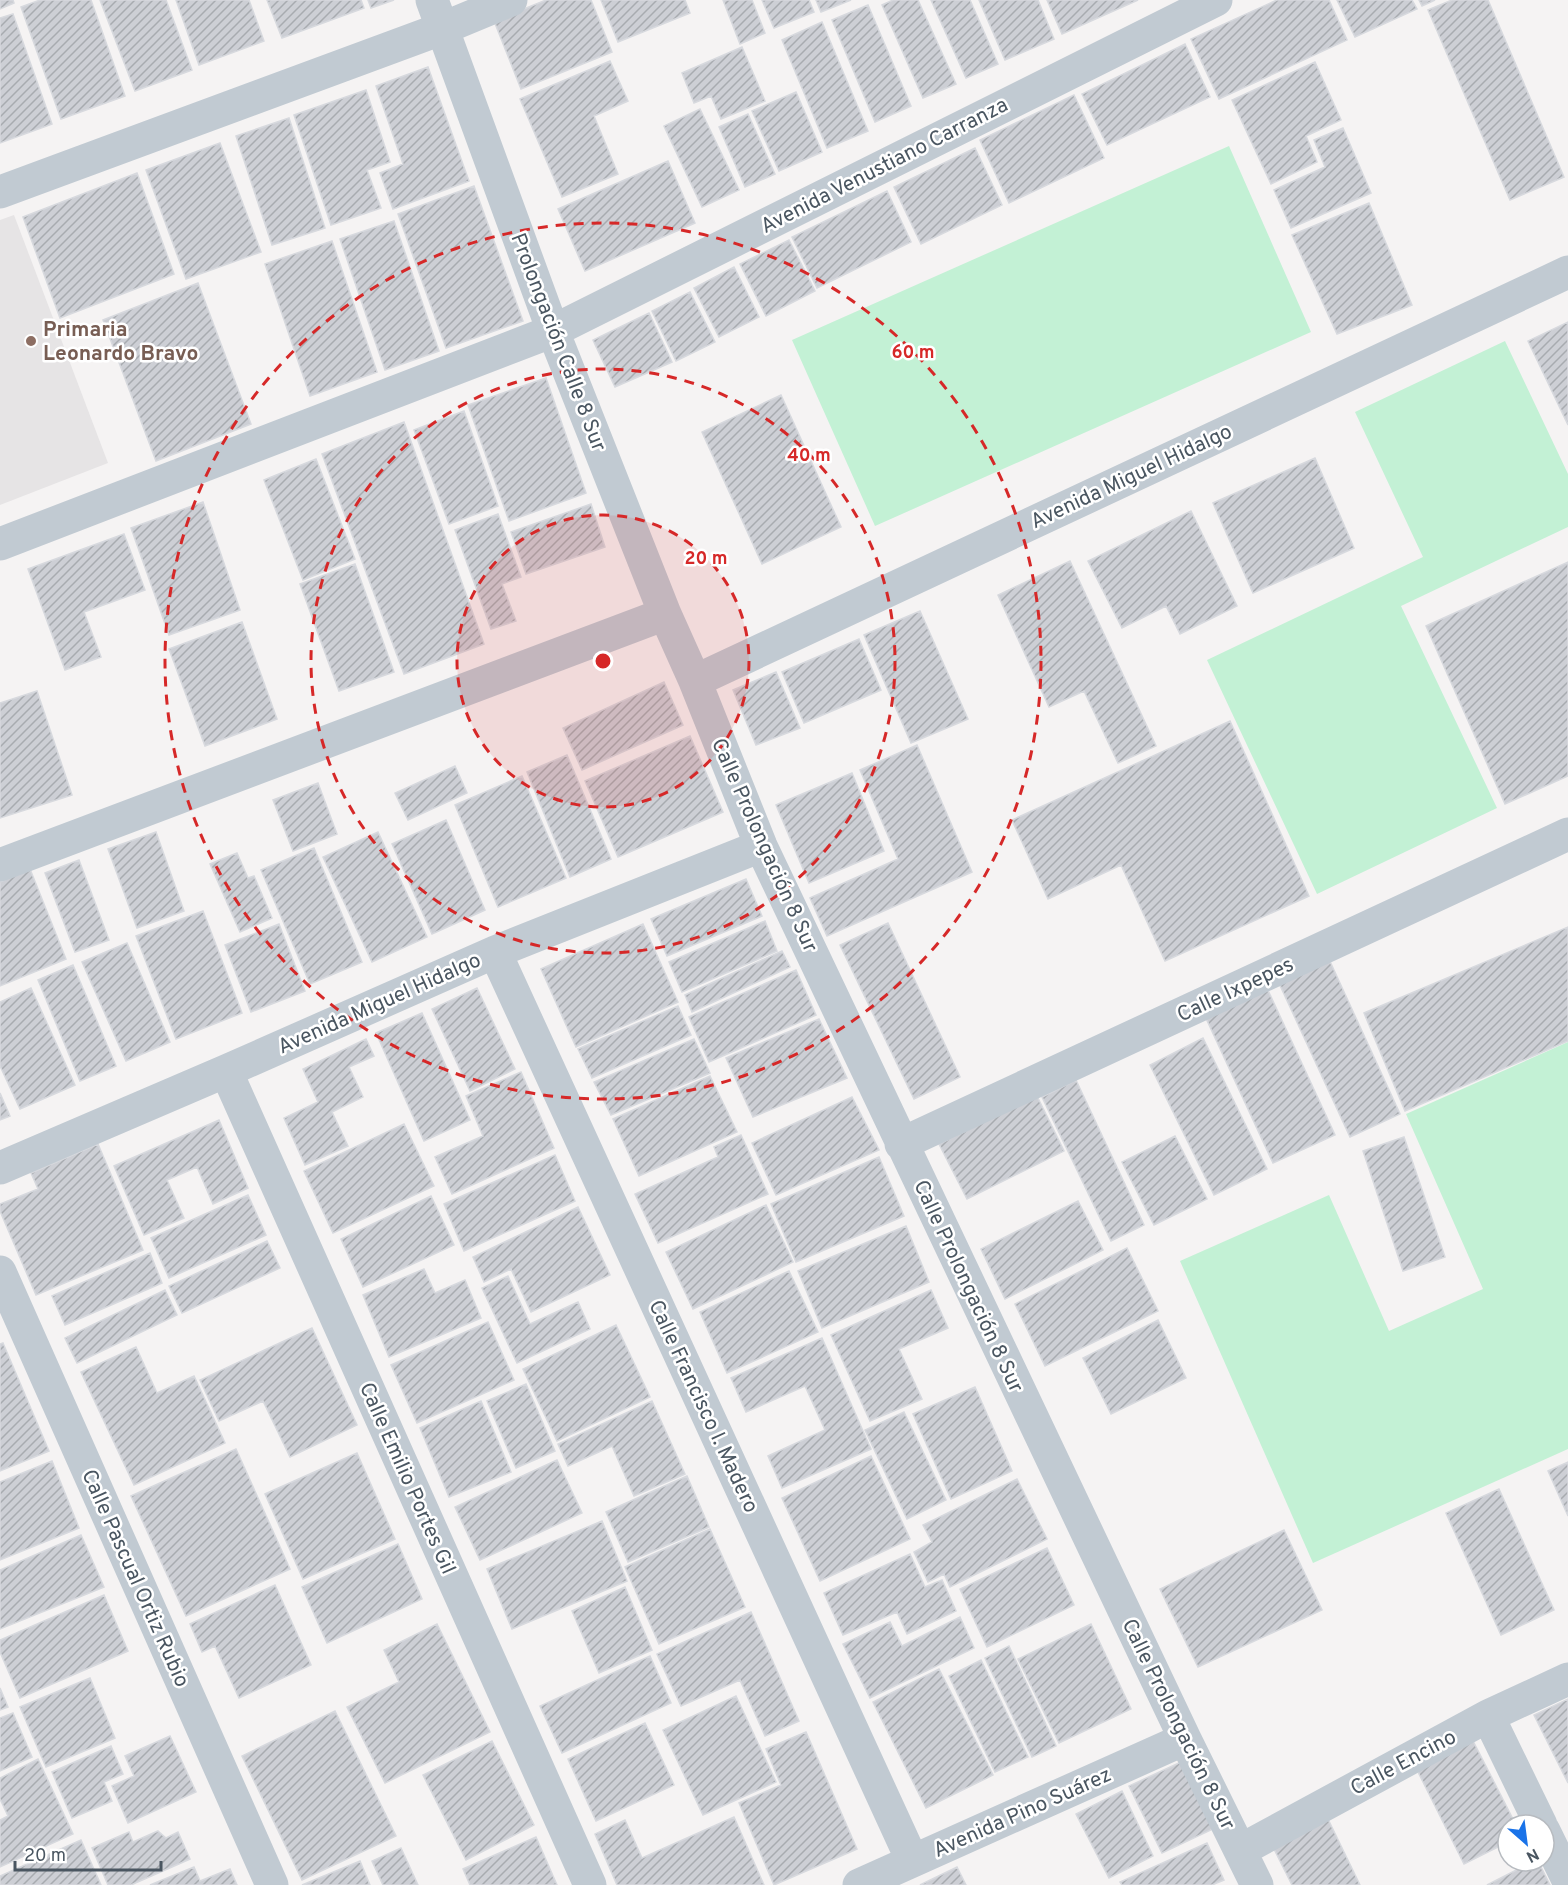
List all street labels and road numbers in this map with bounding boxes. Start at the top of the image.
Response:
street label: Avenida Venustiano Carranza [756,92,1013,241]
street label: Prolongación Calle 8 Sur [503,229,612,456]
street label: Avenida Miguel Hidalgo [1026,419,1237,536]
street label: Calle Prolongación 8 Sur [704,734,823,957]
street label: Avenida Miguel Hidalgo [274,947,485,1061]
street label: Calle Ixpepes [1173,952,1298,1029]
street label: Calle Prolongación 8 Sur [906,1176,1029,1397]
street label: Calle Francisco I. Madero [641,1296,764,1517]
street label: Calle Emilio Portes Gil [352,1378,461,1579]
street label: Calle Pascual Ortiz Rubio [74,1465,195,1692]
street label: Calle Prolongación 8 Sur [1115,1615,1241,1835]
street label: Calle Encino [1346,1724,1461,1803]
street label: Avenida Pino Suárez [929,1762,1116,1865]

